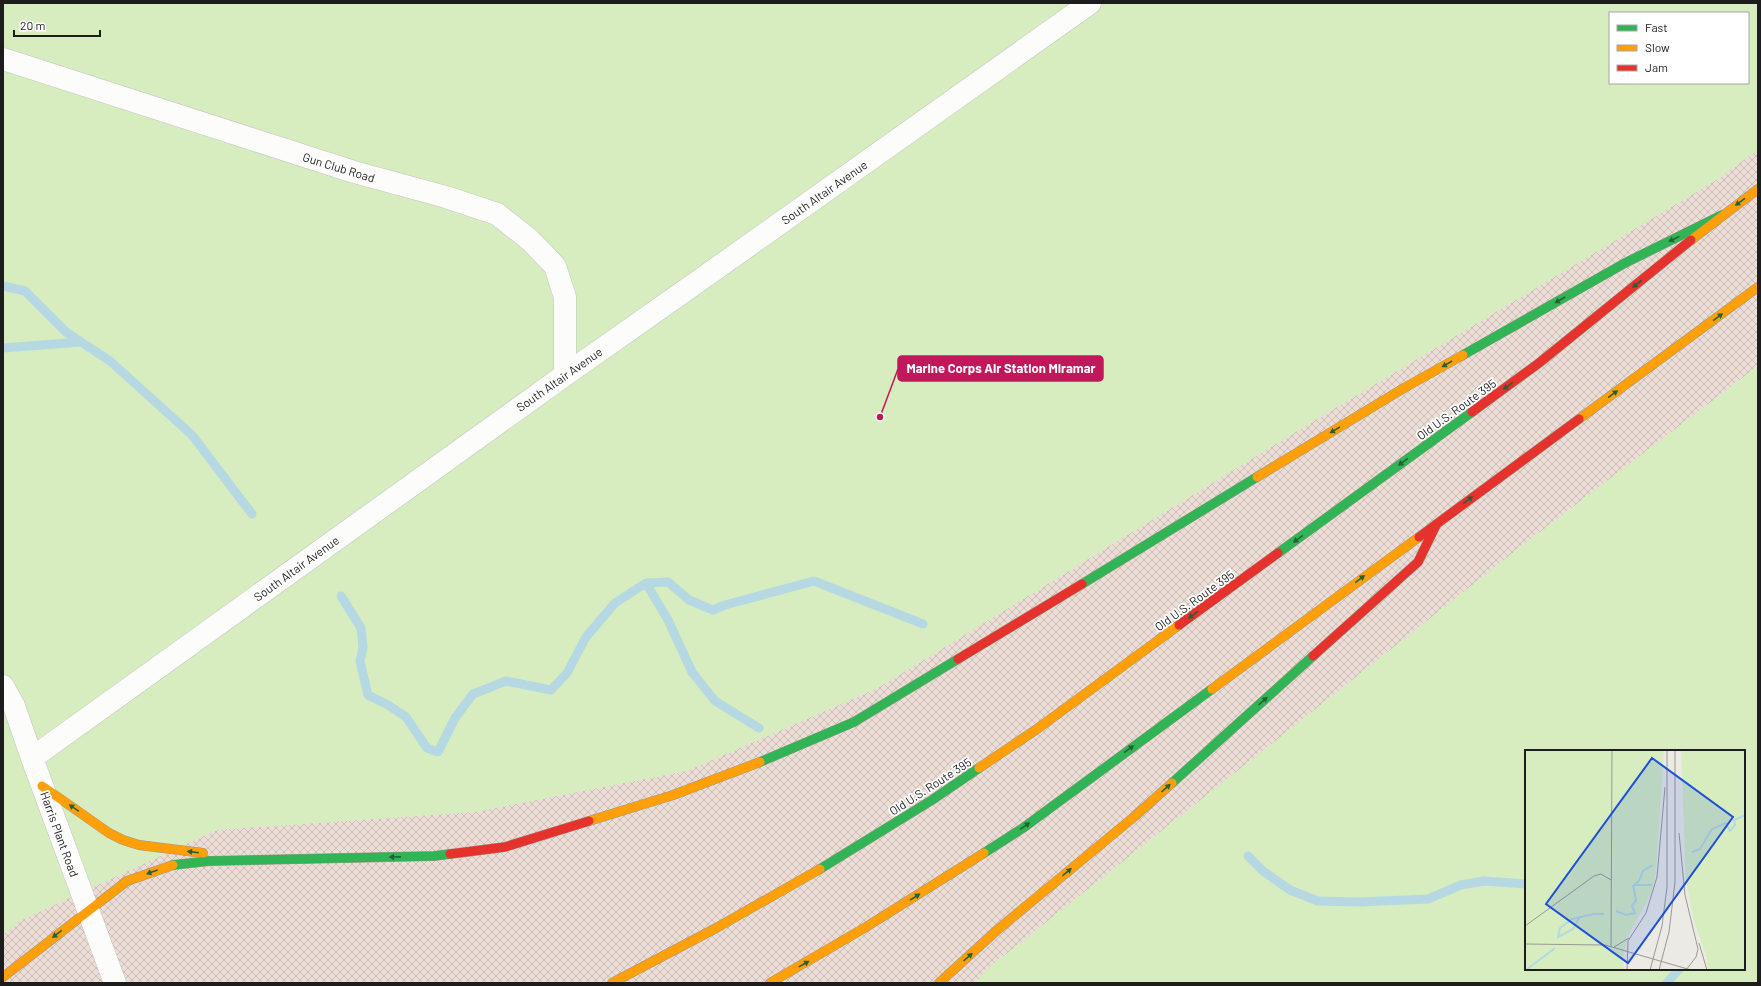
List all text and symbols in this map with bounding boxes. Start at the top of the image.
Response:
scale bar [14,12,100,38]
legend [1609,12,1749,84]
text: 20 m [20,18,46,32]
text: Fast [1645,20,1668,34]
text: Slow [1645,40,1670,54]
text: Jam [1645,60,1668,74]
street label: Gun Club Road [301,149,377,185]
street label: South Altair Avenue [778,157,870,227]
one-way arrow [1735,198,1745,206]
one-way arrow [1669,236,1680,242]
one-way arrow [1632,279,1643,288]
one-way arrow [1554,296,1566,303]
one-way arrow [1712,312,1723,321]
street label: South Altair Avenue [513,344,605,414]
callout: Marine Corps Air Station Miramar [898,356,1103,381]
text: Marine Corps Air Station Miramar [906,360,1096,376]
one-way arrow [1441,361,1453,368]
street label: Old U.S. Route 395 [1414,376,1498,442]
one-way arrow [1502,381,1513,390]
one-way arrow [1608,390,1618,398]
one-way arrow [1329,427,1341,434]
one-way arrow [1397,458,1408,466]
one-way arrow [1463,496,1474,504]
street label: South Altair Avenue [251,532,341,604]
one-way arrow [1292,535,1303,543]
street label: Old U.S. Route 395 [1152,567,1236,633]
one-way arrow [1355,575,1366,584]
one-way arrow [1187,611,1198,619]
one-way arrow [1258,697,1267,706]
one-way arrow [1124,745,1135,753]
inset map [1525,750,1745,970]
street label: Old U.S. Route 395 [887,754,973,818]
one-way arrow [1161,783,1171,792]
street label: Harris Plant Road [38,789,82,879]
one-way arrow [68,804,79,812]
one-way arrow [1019,822,1030,830]
one-way arrow [187,848,199,855]
one-way arrow [389,853,401,860]
one-way arrow [1062,868,1072,877]
one-way arrow [146,869,158,875]
one-way arrow [909,893,921,900]
one-way arrow [52,930,63,939]
one-way arrow [963,952,973,961]
one-way arrow [798,961,810,968]

